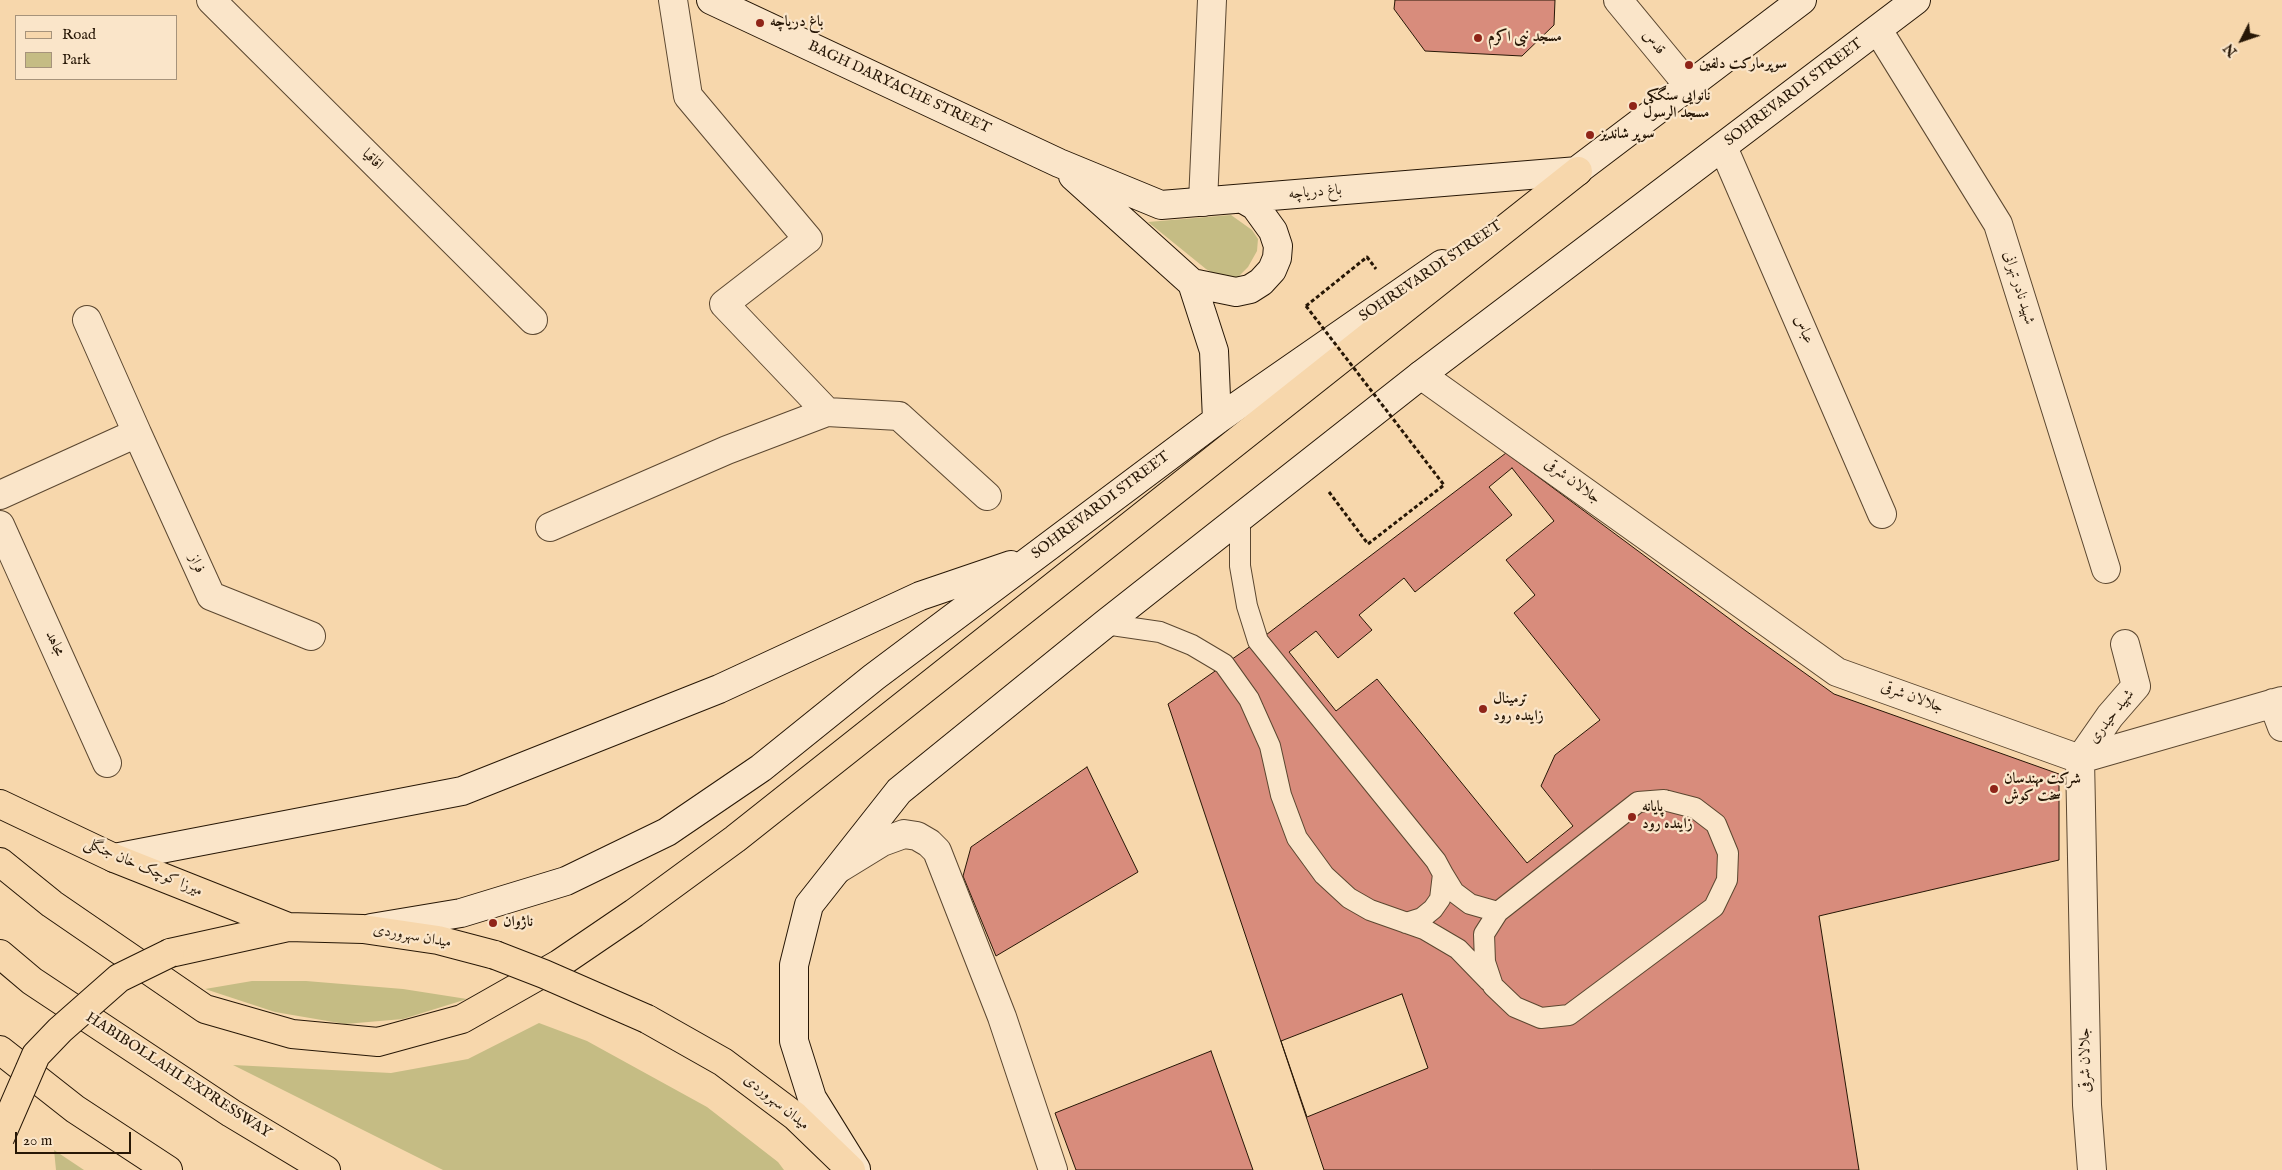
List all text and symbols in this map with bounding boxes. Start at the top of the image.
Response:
place label: باغ دریاچه [770,14,823,32]
legend [15,15,178,80]
north arrow [2217,15,2267,65]
marker: باغ دریاچه [754,17,766,29]
text: Road [62,25,96,44]
street label: قدس [1638,27,1668,59]
place label: مسجد نبی اکرم [1488,29,1562,47]
marker: مسجد نبی اکرم [1472,32,1484,44]
street label: SOHREVARDI STREET [1721,35,1867,151]
street label: BAGH DARYACHE STREET [805,38,993,138]
text: N [2220,39,2241,60]
text: Park [62,50,91,69]
place label: سوپرمارکت دلفین [1699,56,1787,74]
marker: سوپرمارکت دلفین [1683,59,1695,71]
place label: نانوایی سنگکی مسجد الرسول [1643,88,1710,123]
marker: نانوایی سنگکی مسجد الرسول [1627,100,1639,112]
place label: سوپر شاندیز [1600,126,1654,144]
marker: سوپر شاندیز [1584,129,1596,141]
street label: اقاقیا [358,146,386,174]
street label: باغ دریاچه [1288,182,1342,204]
street label: SOHREVARDI STREET [1356,217,1506,327]
street label: شهید نادر تهرانی [1998,249,2038,327]
street label: عباس [1789,313,1817,347]
street label: SOHREVARDI STREET [1028,448,1174,564]
street label: جلالان شرقی [1540,456,1604,508]
street label: فراز [184,552,208,576]
street label: مجاهد [40,628,68,660]
street label: جلالان شرقی [1878,678,1946,718]
street label: شهید حیدری [2085,686,2139,748]
place label: ترمینال زاینده رود [1493,691,1544,726]
marker: ترمینال زاینده رود [1477,703,1489,715]
place label: شرکت مهندسان سخت کوش [2004,771,2081,806]
marker: شرکت مهندسان سخت کوش [1988,783,2000,795]
place label: پایانه زاینده رود [1642,799,1693,834]
marker: پایانه زاینده رود [1626,811,1638,823]
street label: میرزا کوچک خان جنگلی [81,835,205,901]
place label: ناژوان [503,914,533,932]
marker: ناژوان [487,917,499,929]
street label: میدان سهروردی [372,921,452,953]
street label: HABIBOLLAHI EXPRESSWAY [82,1009,274,1143]
street label: جلالان شرقی [2076,1027,2096,1093]
street label: میدان سهروردی [740,1071,812,1135]
scale bar [18,1122,134,1154]
text: 20 m [23,1131,52,1150]

